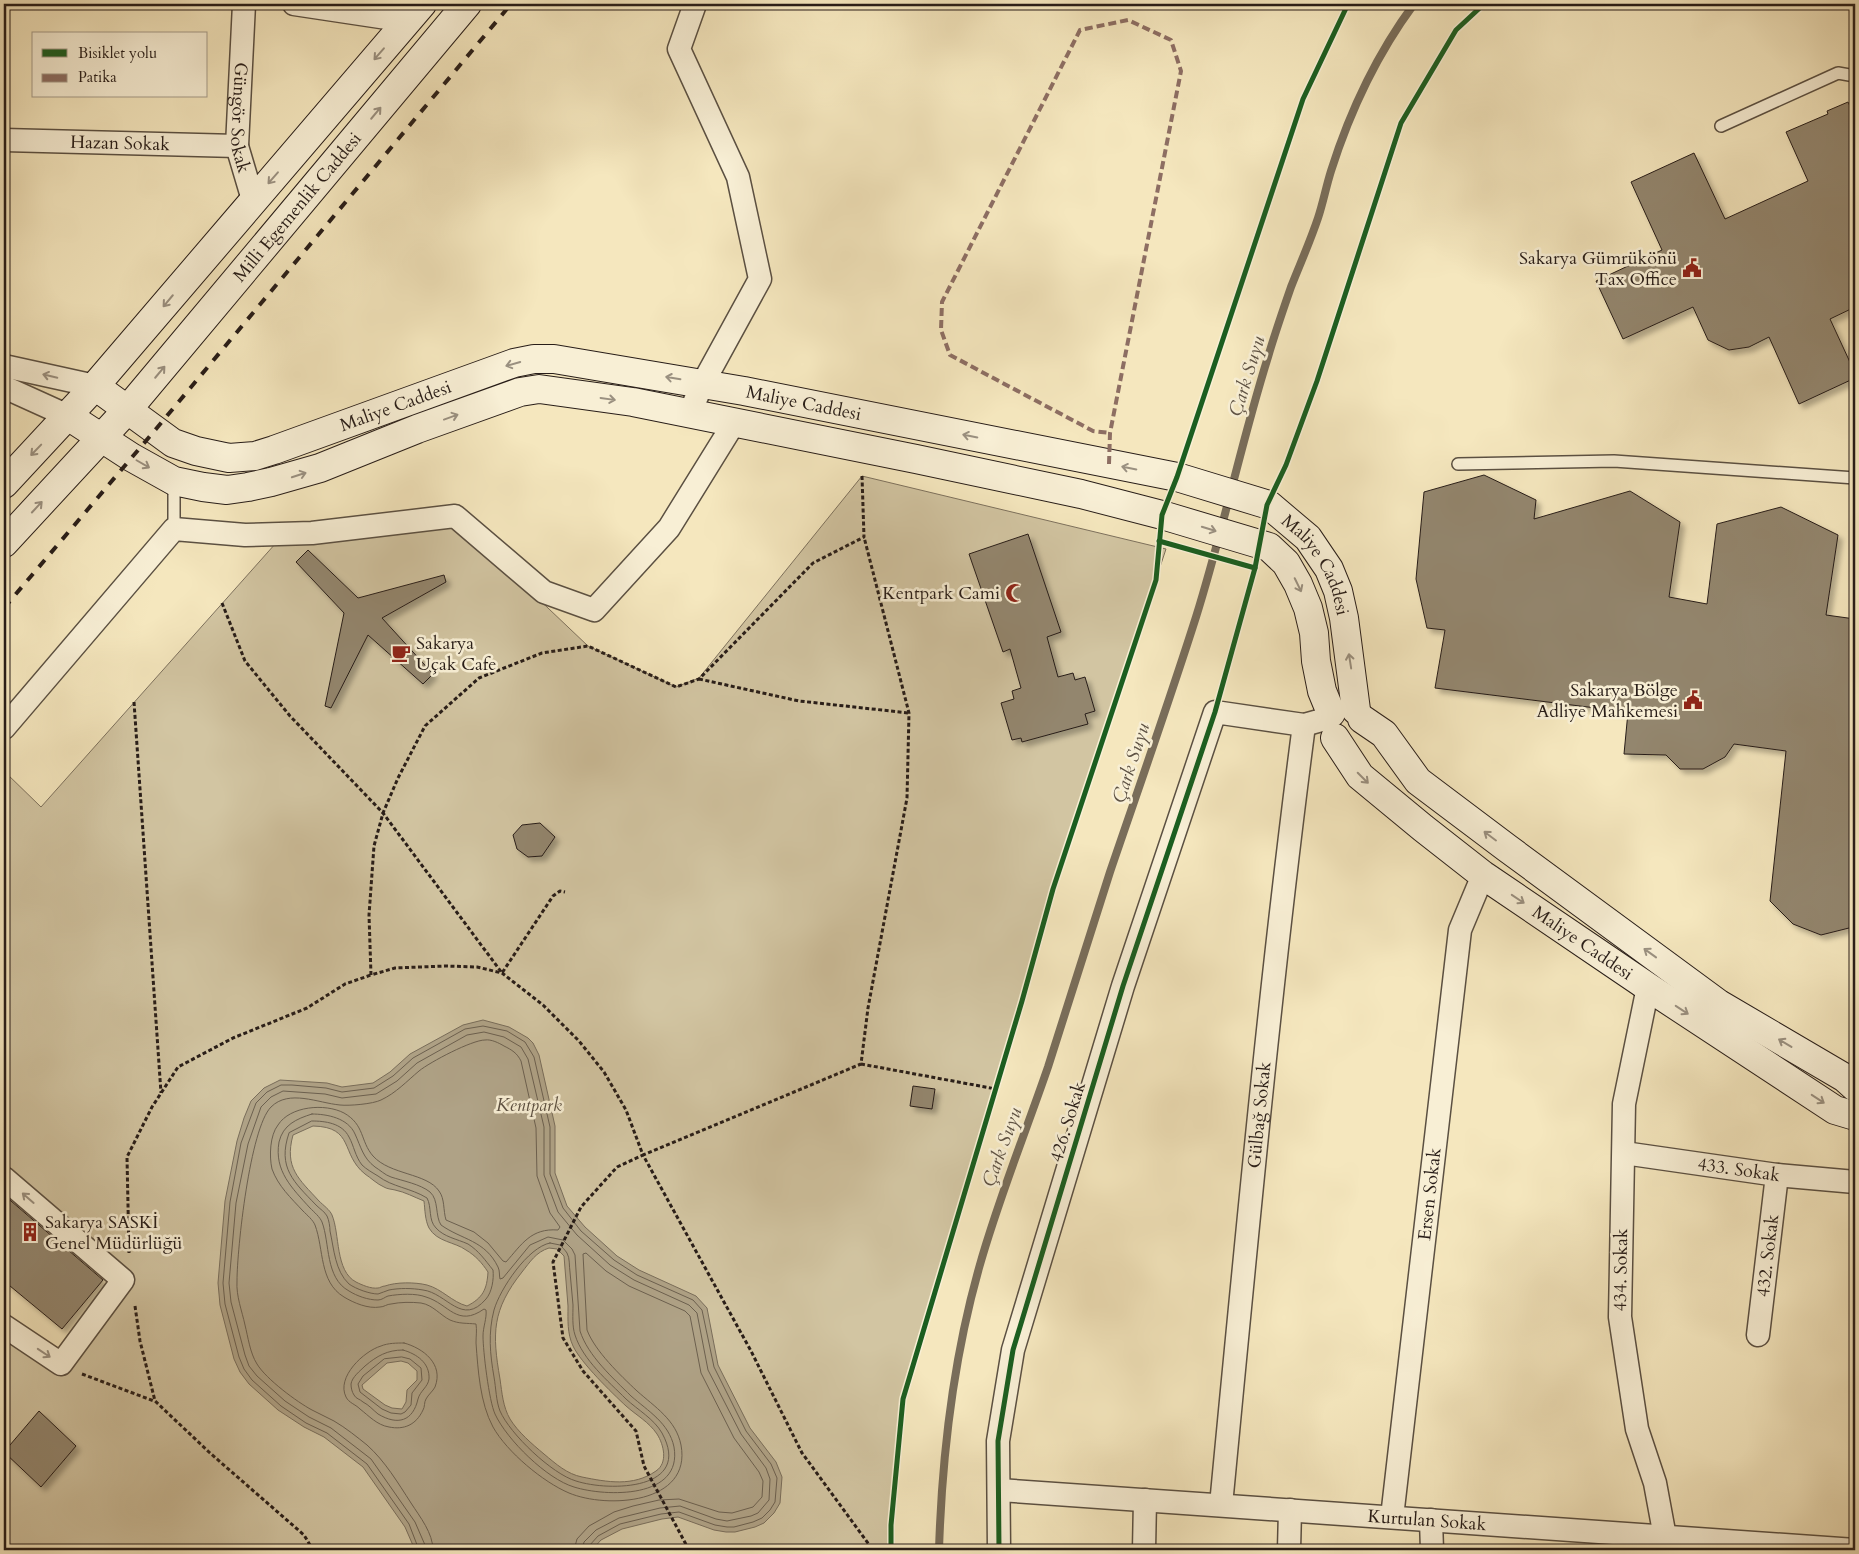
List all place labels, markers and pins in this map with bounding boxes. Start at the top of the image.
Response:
place label: Sakarya Gümrükönü Tax Office [1519,246,1677,292]
public building icon: Sakarya Gümrükönü Tax Office [1681,257,1703,279]
place label: Kentpark Cami [882,581,1000,606]
mosque icon: Kentpark Cami [1004,582,1026,604]
place label: Sakarya Uçak Cafe [416,631,496,677]
cafe icon: Sakarya Uçak Cafe [390,642,412,664]
place label: Sakarya Bölge Adliye Mahkemesi [1537,678,1678,724]
public building icon: Sakarya Bölge Adliye Mahkemesi [1682,689,1704,711]
place label: Sakarya SASKİ Genel Müdürlüğü [45,1210,183,1256]
building icon: Sakarya SASKİ Genel Müdürlüğü [19,1221,41,1243]

